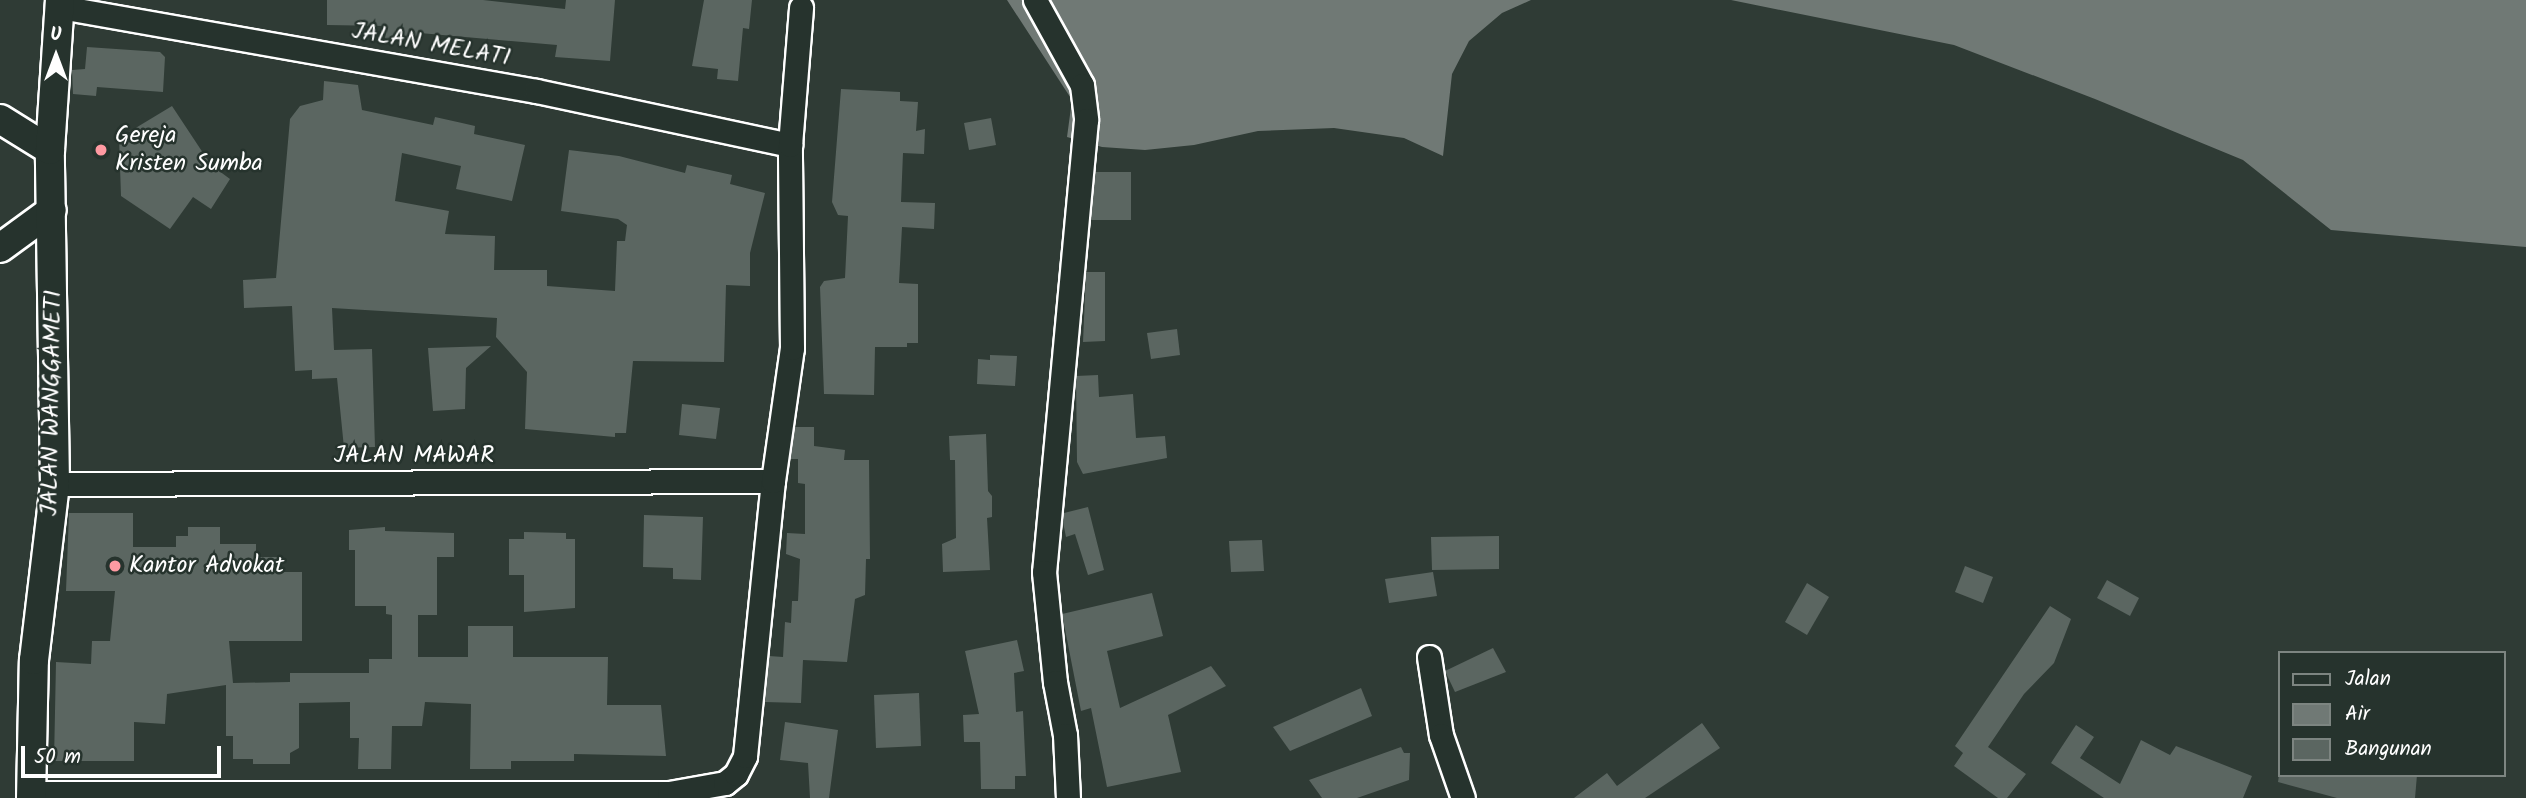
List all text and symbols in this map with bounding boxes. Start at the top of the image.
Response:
street label: JALAN MELATI [350,17,512,73]
text: U [50,20,62,50]
north arrow [21,21,91,91]
place label: Gereja Kristen Sumba [115,122,263,178]
marker: Gereja Kristen Sumba [93,142,109,158]
street label: JALAN WANGGAMETI [36,290,68,516]
street label: JALAN MAWAR [334,442,494,470]
place label: Kantor Advokat [129,552,284,580]
marker: Kantor Advokat [107,558,123,574]
legend [2278,651,2505,777]
text: Jalan [2345,663,2391,696]
text: Air [2345,698,2370,731]
scale bar [24,732,224,776]
text: Bangunan [2345,733,2432,766]
text: 50 m [34,741,81,774]

